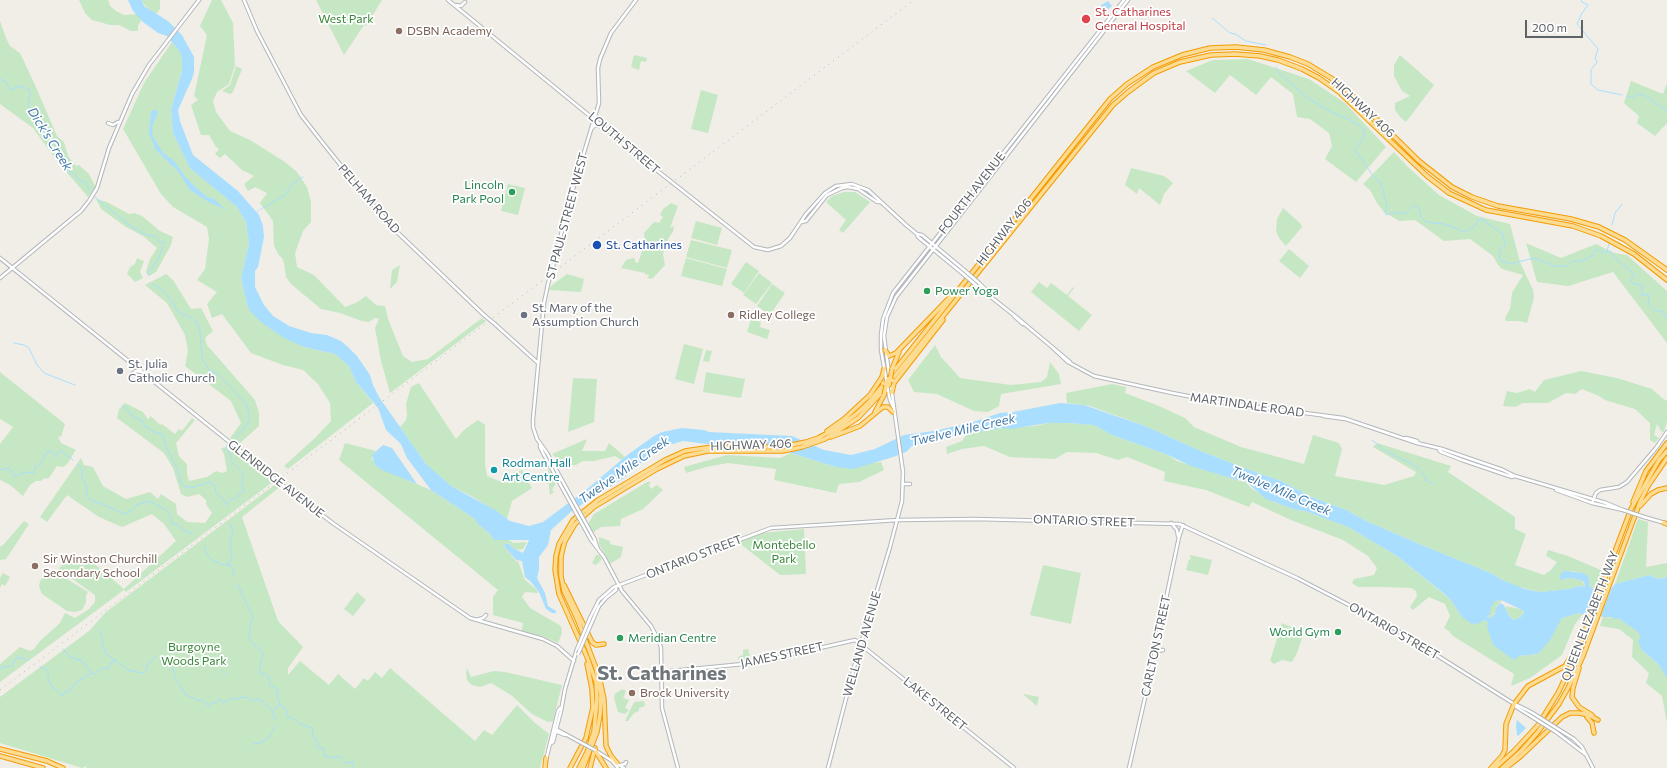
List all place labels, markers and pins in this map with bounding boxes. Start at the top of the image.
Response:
place label: St. Catharines General Hospital [1095,5,1186,33]
marker: St. Catharines General Hospital [1080,13,1092,25]
place label: DSBN Academy [407,24,492,38]
marker: DSBN Academy [394,26,404,36]
place label: Lincoln Park Pool [452,178,504,206]
marker: Lincoln Park Pool [507,187,517,197]
place label: St. Catharines [606,238,682,252]
marker: St. Catharines [591,239,603,251]
place label: Power Yoga [935,284,999,298]
marker: Power Yoga [922,286,932,296]
place label: St. Mary of the Assumption Church [532,301,639,329]
place label: Ridley College [739,308,815,322]
marker: St. Mary of the Assumption Church [519,310,529,320]
marker: Ridley College [726,310,736,320]
place label: St. Julia Catholic Church [128,357,215,385]
marker: St. Julia Catholic Church [115,366,125,376]
place label: Rodman Hall Art Centre [502,456,571,484]
marker: Rodman Hall Art Centre [489,465,499,475]
place label: Sir Winston Churchill Secondary School [43,552,157,580]
marker: Sir Winston Churchill Secondary School [30,561,40,571]
place label: World Gym [1269,625,1330,639]
marker: World Gym [1333,627,1343,637]
place label: Meridian Centre [628,631,716,645]
marker: Meridian Centre [615,633,625,643]
place label: Brock University [640,686,729,700]
marker: Brock University [627,688,637,698]

